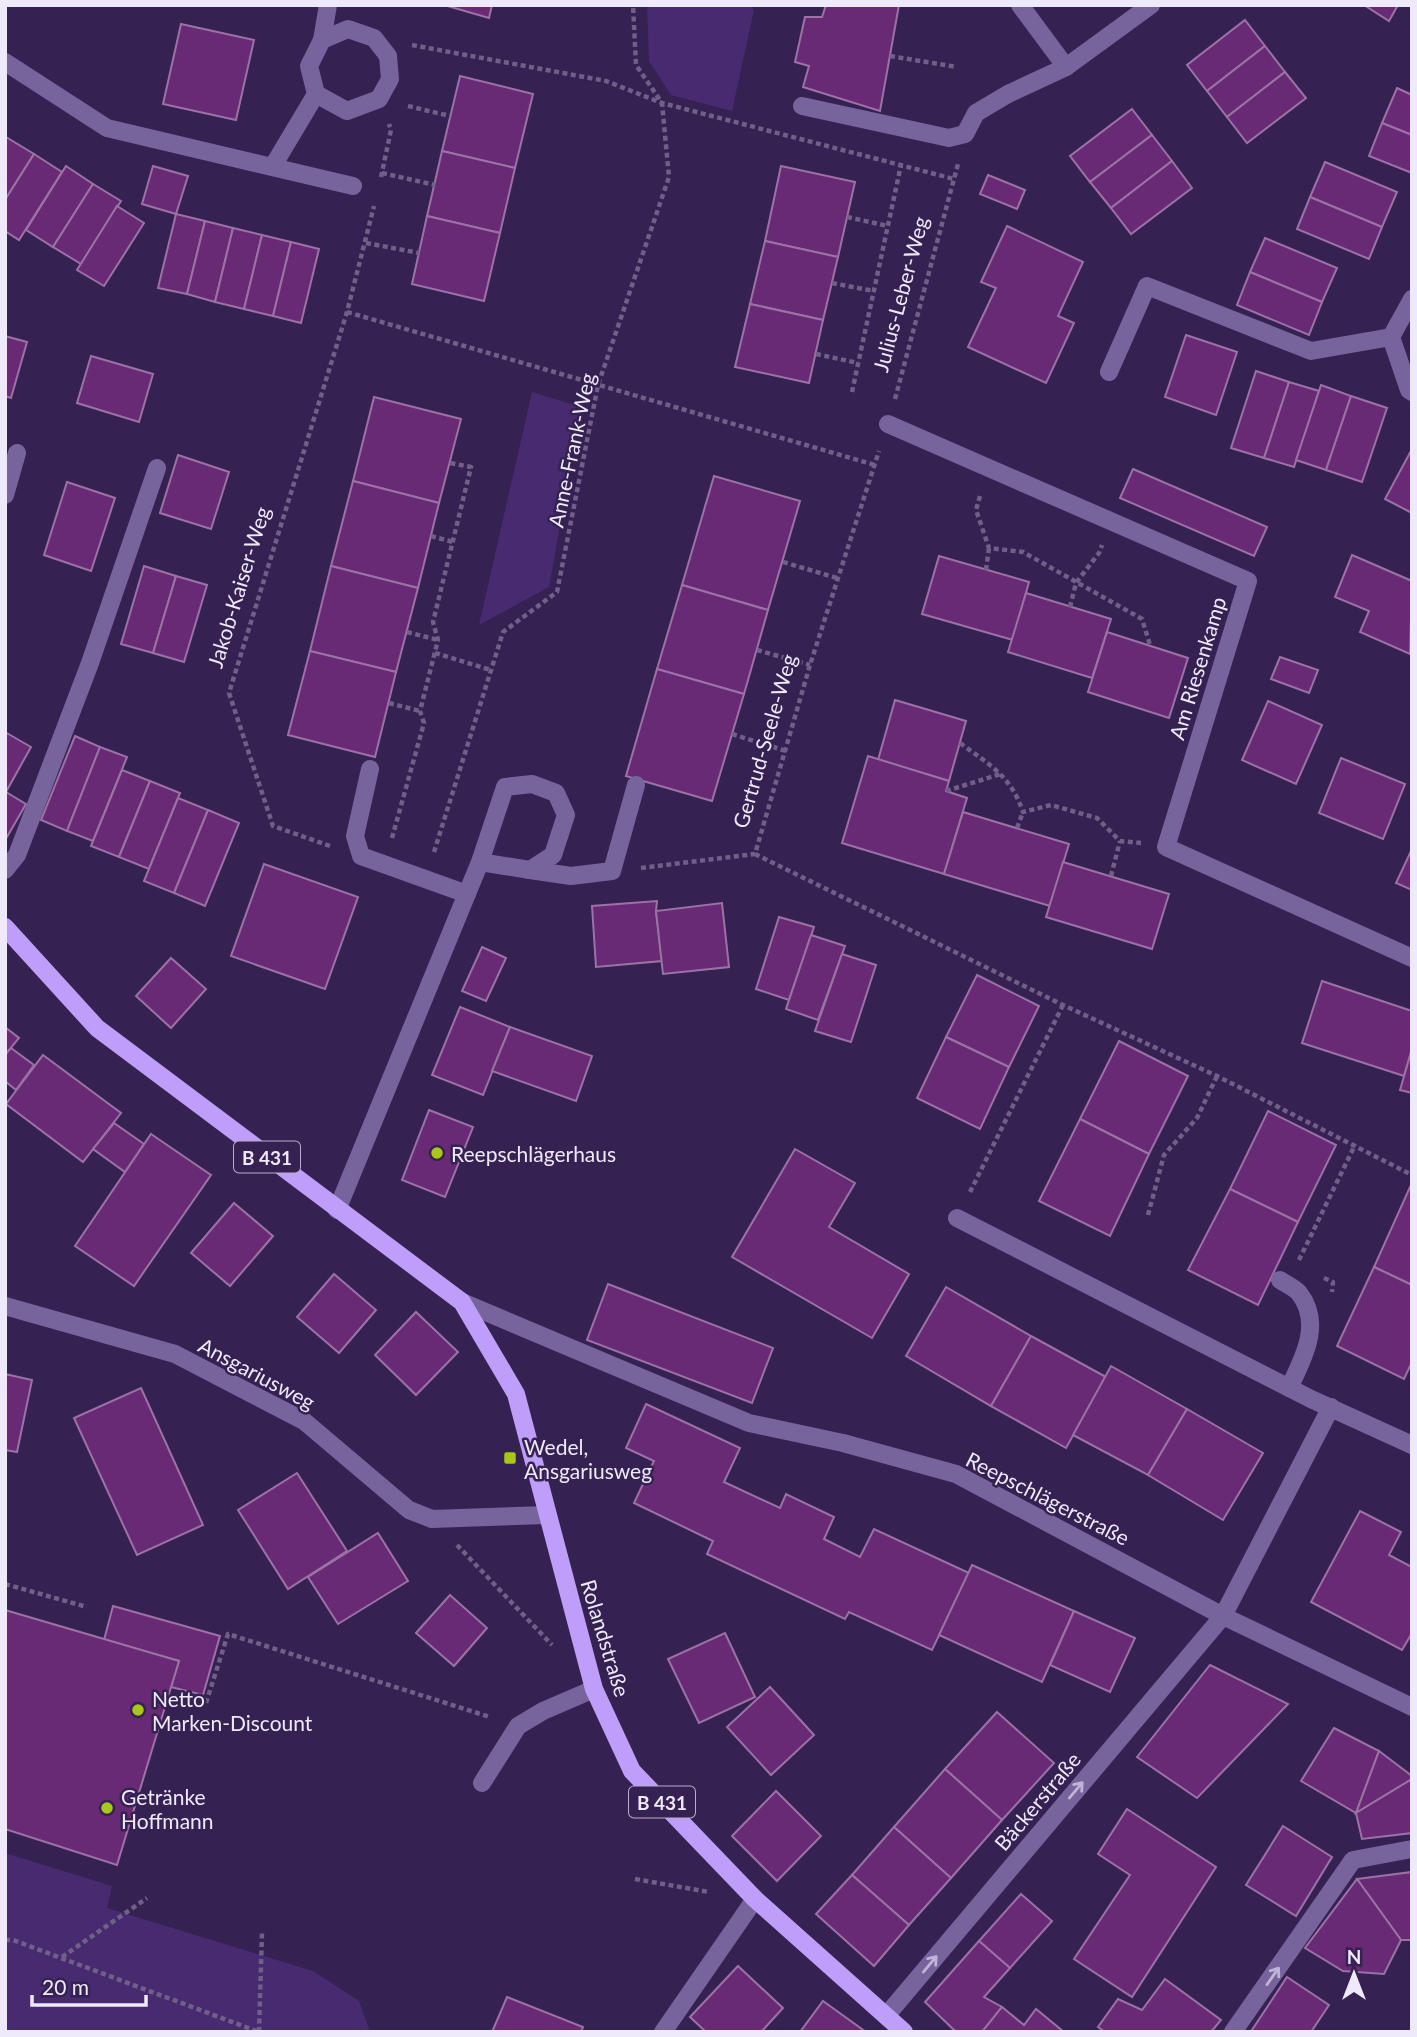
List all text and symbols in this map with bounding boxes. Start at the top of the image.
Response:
street label: Julius-Leber-Weg [867,213,933,375]
street label: Anne-Frank-Weg [542,370,600,530]
street label: Jakob-Kaiser-Weg [202,503,274,671]
street label: Am Riesenkamp [1163,594,1231,742]
street label: Gertrud-Seele-Weg [727,651,801,831]
place label: Reepschlägerhaus [451,1141,616,1166]
road number: B 431 [234,1142,300,1172]
marker: Reepschlägerhaus [429,1145,445,1161]
street label: Ansgariusweg [195,1332,319,1414]
place label: Wedel, Ansgariusweg [524,1434,652,1483]
street label: Reepschlägerstraße [962,1446,1134,1550]
marker: Wedel, Ansgariusweg [502,1450,518,1466]
street label: Rolandstraße [576,1576,636,1700]
place label: Netto Marken-Discount [152,1686,313,1735]
marker: Netto Marken-Discount [130,1702,146,1718]
street label: Bäckerstraße [989,1747,1085,1855]
one-way arrow [1069,1781,1084,1799]
place label: Getränke Hoffmann [121,1784,214,1833]
road number: B 431 [629,1786,695,1818]
marker: Getränke Hoffmann [99,1800,115,1816]
north arrow [1319,1939,1389,2009]
text: N [1347,1945,1361,1968]
one-way arrow [922,1955,938,1973]
scale bar [32,1964,145,2008]
one-way arrow [1266,1967,1280,1986]
text: 20 m [42,1974,89,1999]

